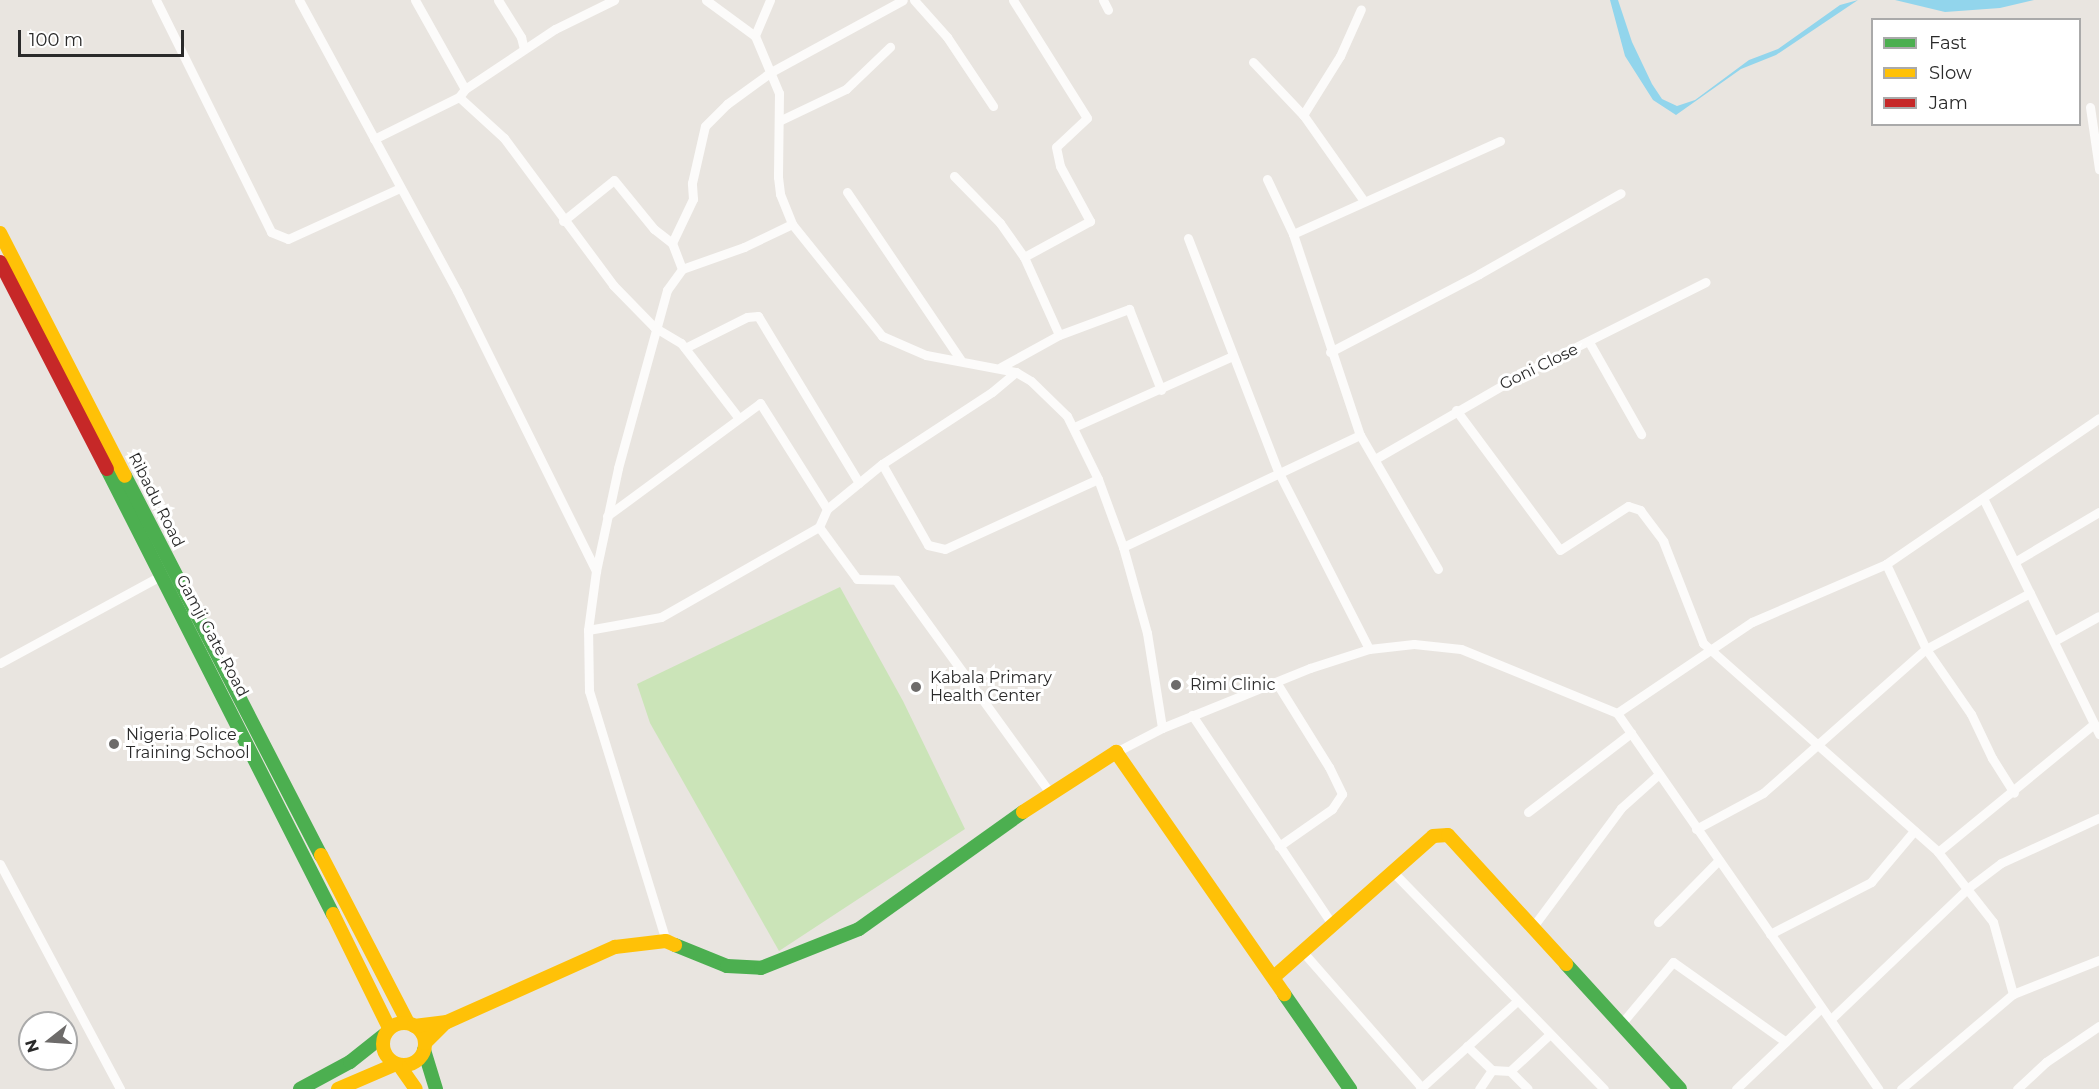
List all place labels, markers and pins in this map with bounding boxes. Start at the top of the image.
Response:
place label: Kabala Primary Health Center [930,668,1052,706]
place label: Rimi Clinic [1190,675,1275,695]
marker: Rimi Clinic [1167,676,1185,694]
marker: Kabala Primary Health Center [907,678,925,696]
place label: Nigeria Police Training School [126,725,249,763]
marker: Nigeria Police Training School [107,737,121,751]

